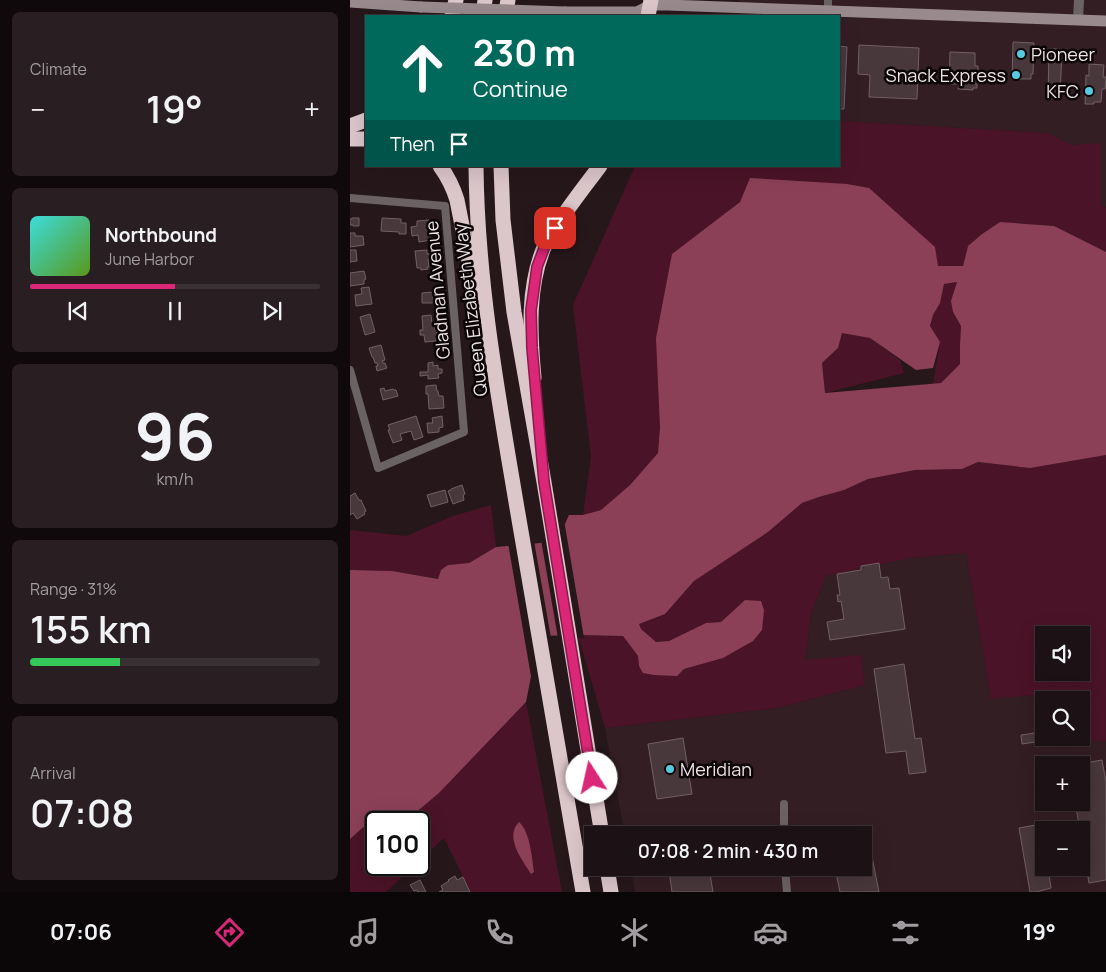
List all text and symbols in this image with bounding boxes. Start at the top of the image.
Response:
text: 230 m [473,29,576,77]
icon: ahead [390,35,455,100]
place label: Pioneer [1031,42,1095,66]
marker: Pioneer [1015,48,1027,60]
text: Climate [30,58,87,80]
place label: Snack Express [886,63,1006,87]
marker: Snack Express [1010,69,1022,81]
text: Continue [473,74,568,104]
place label: KFC [1046,79,1079,103]
text: 19° [146,82,203,134]
marker: KFC [1083,85,1095,97]
text: − [30,90,45,128]
text: + [304,90,320,128]
icon: arrive [445,130,473,158]
text: Then [390,131,435,157]
pin [534,207,576,249]
icon: arrive [541,214,569,242]
street label: Gladman Avenue [419,220,455,360]
text: Northbound [105,222,217,248]
street label: Queen Elizabeth Way [447,222,493,398]
text: June Harbor [105,248,194,270]
icon: previous [64,297,92,325]
icon: pause [161,297,189,325]
icon: next [258,297,286,325]
text: 96 [135,391,215,480]
text: km/h [156,468,194,490]
text: Range · 31% [30,578,117,600]
text: 155 km [30,602,151,654]
map controls [1035,626,1090,876]
button: sound [1035,626,1090,681]
button: search [1035,691,1090,746]
position arrow [565,751,617,803]
button: + [1035,756,1090,811]
place label: Meridian [680,757,752,781]
text: Arrival [30,762,76,784]
marker: Meridian [664,763,676,775]
text: 07:08 [30,786,134,838]
speed limit sign: 100 [365,811,430,876]
button: − [1035,821,1090,876]
text: 07:08 · 2 min · 430 m [638,838,818,864]
icon: directions [212,915,247,950]
icon: music [347,915,382,950]
icon: phone [482,915,517,950]
icon: climate [617,915,652,950]
icon: car [753,915,788,950]
icon: filters [888,915,923,950]
text: 07:06 [50,917,112,947]
text: 19° [1023,917,1056,947]

